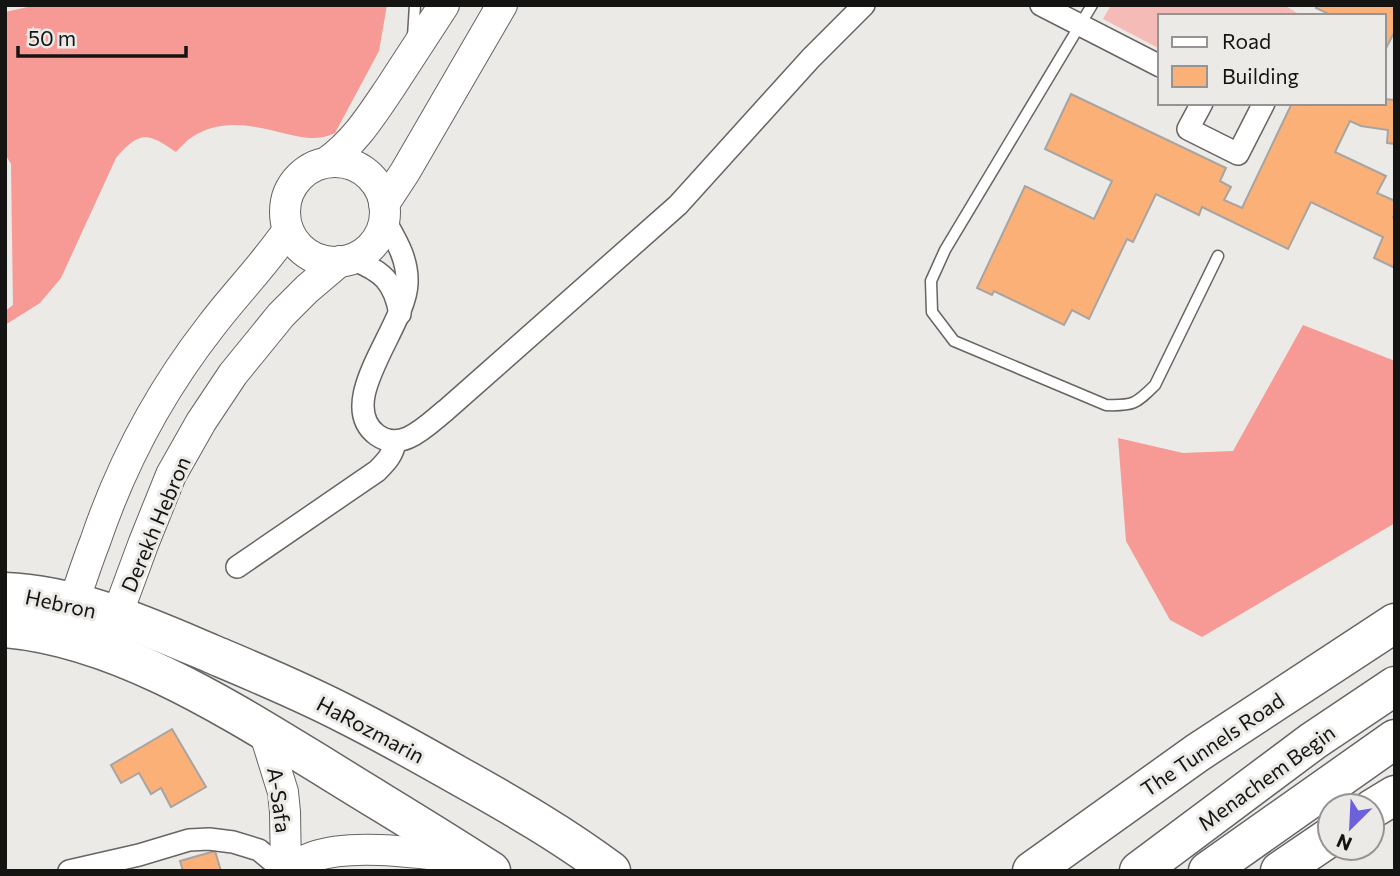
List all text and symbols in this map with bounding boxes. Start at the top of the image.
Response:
scale bar [18,14,186,58]
legend [1158,14,1386,105]
text: 50 m [28,25,76,50]
text: Road [1222,28,1271,53]
text: Building [1222,63,1299,88]
street label: Derekh Hebron [115,452,195,596]
street label: Hebron [23,583,99,623]
street label: The Tunnels Road [1136,687,1288,801]
street label: HaRozmarin [313,690,429,768]
street label: Menachem Begin [1193,719,1339,835]
street label: A-Safa [263,766,297,834]
north arrow [1316,792,1386,862]
text: N [1333,830,1355,856]

